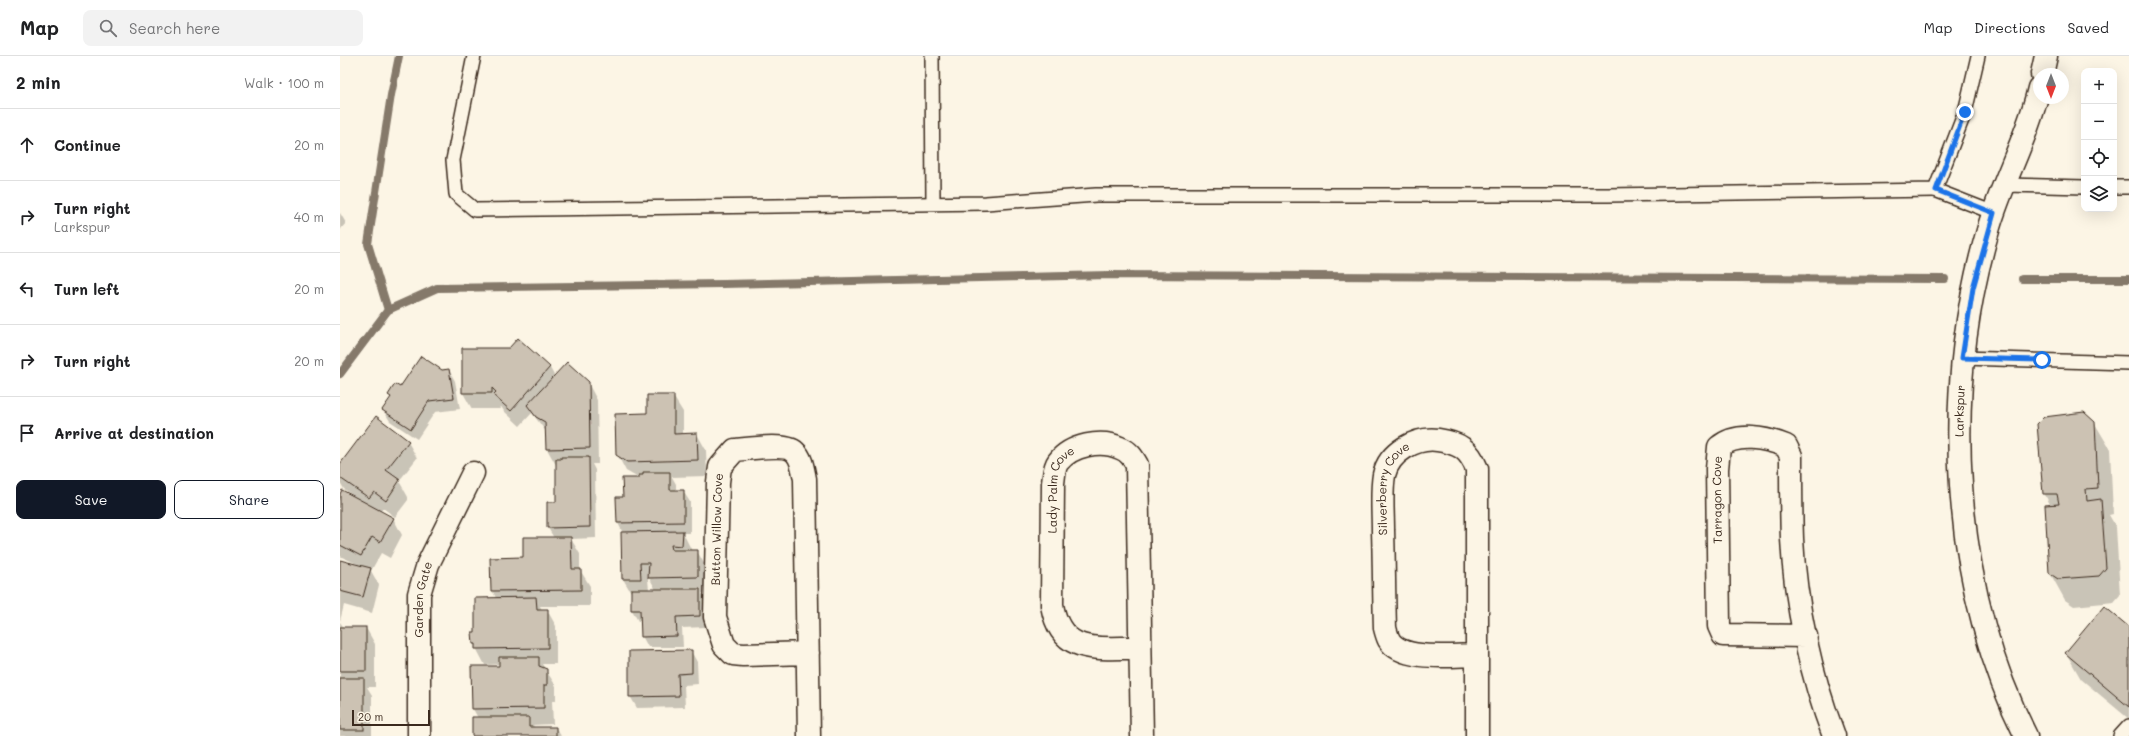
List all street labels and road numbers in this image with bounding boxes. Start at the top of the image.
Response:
street label: Larkspur [1950,384,1968,437]
street label: Silverberry Cove [1373,438,1412,536]
street label: Lady Palm Cove [1044,442,1077,533]
street label: Tarragon Cove [1708,455,1725,544]
street label: Button Willow Cove [707,472,726,586]
street label: Garden Gate [410,559,435,638]

